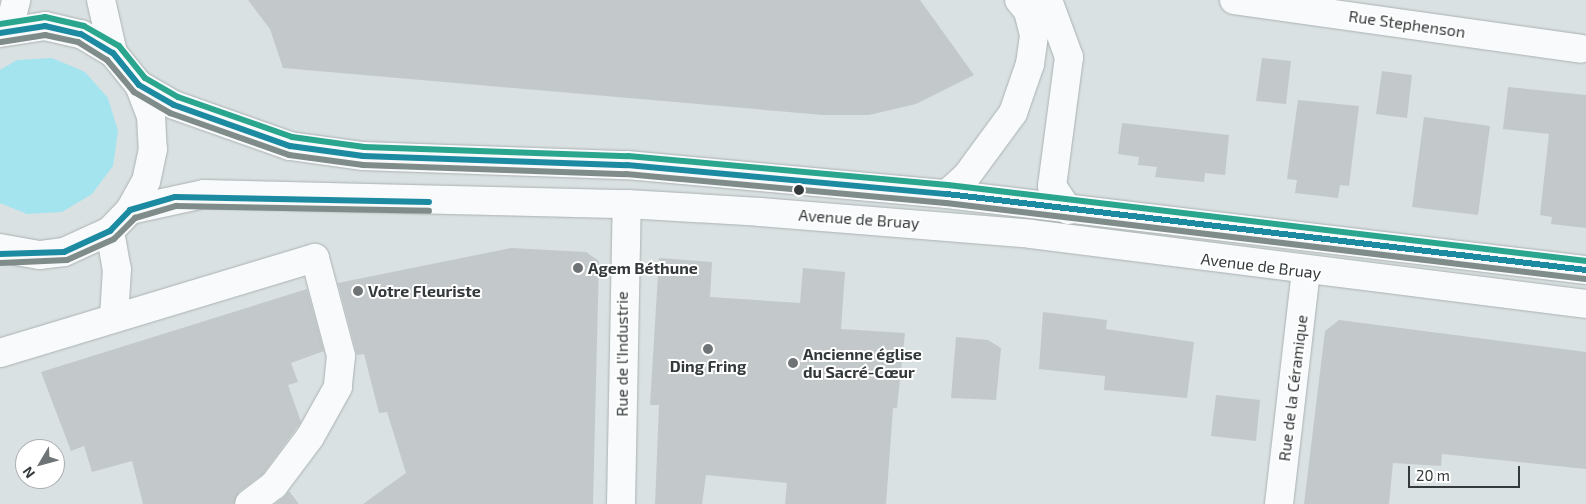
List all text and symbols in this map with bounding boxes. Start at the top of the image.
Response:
street label: Rue Stephenson [1347,6,1467,42]
unlabelled marker [794,185,804,195]
street label: Avenue de Bruay [798,205,920,233]
street label: Avenue de Bruay [1200,249,1322,283]
place label: Agem Béthune [588,258,698,278]
marker: Agem Béthune [572,262,584,274]
place label: Votre Fleuriste [368,281,481,301]
marker: Votre Fleuriste [352,285,364,297]
street label: Rue de l'Industrie [612,291,632,417]
street label: Rue de la Céramique [1274,314,1312,462]
marker: Ding Fring [702,343,714,355]
place label: Ancienne église du Sacré-Cœur [803,344,922,382]
place label: Ding Fring [670,356,746,376]
marker: Ancienne église du Sacré-Cœur [787,357,799,369]
north arrow [15,439,65,489]
scale bar [1411,456,1524,488]
text: N [19,464,38,482]
text: 20 m [1416,466,1450,484]

